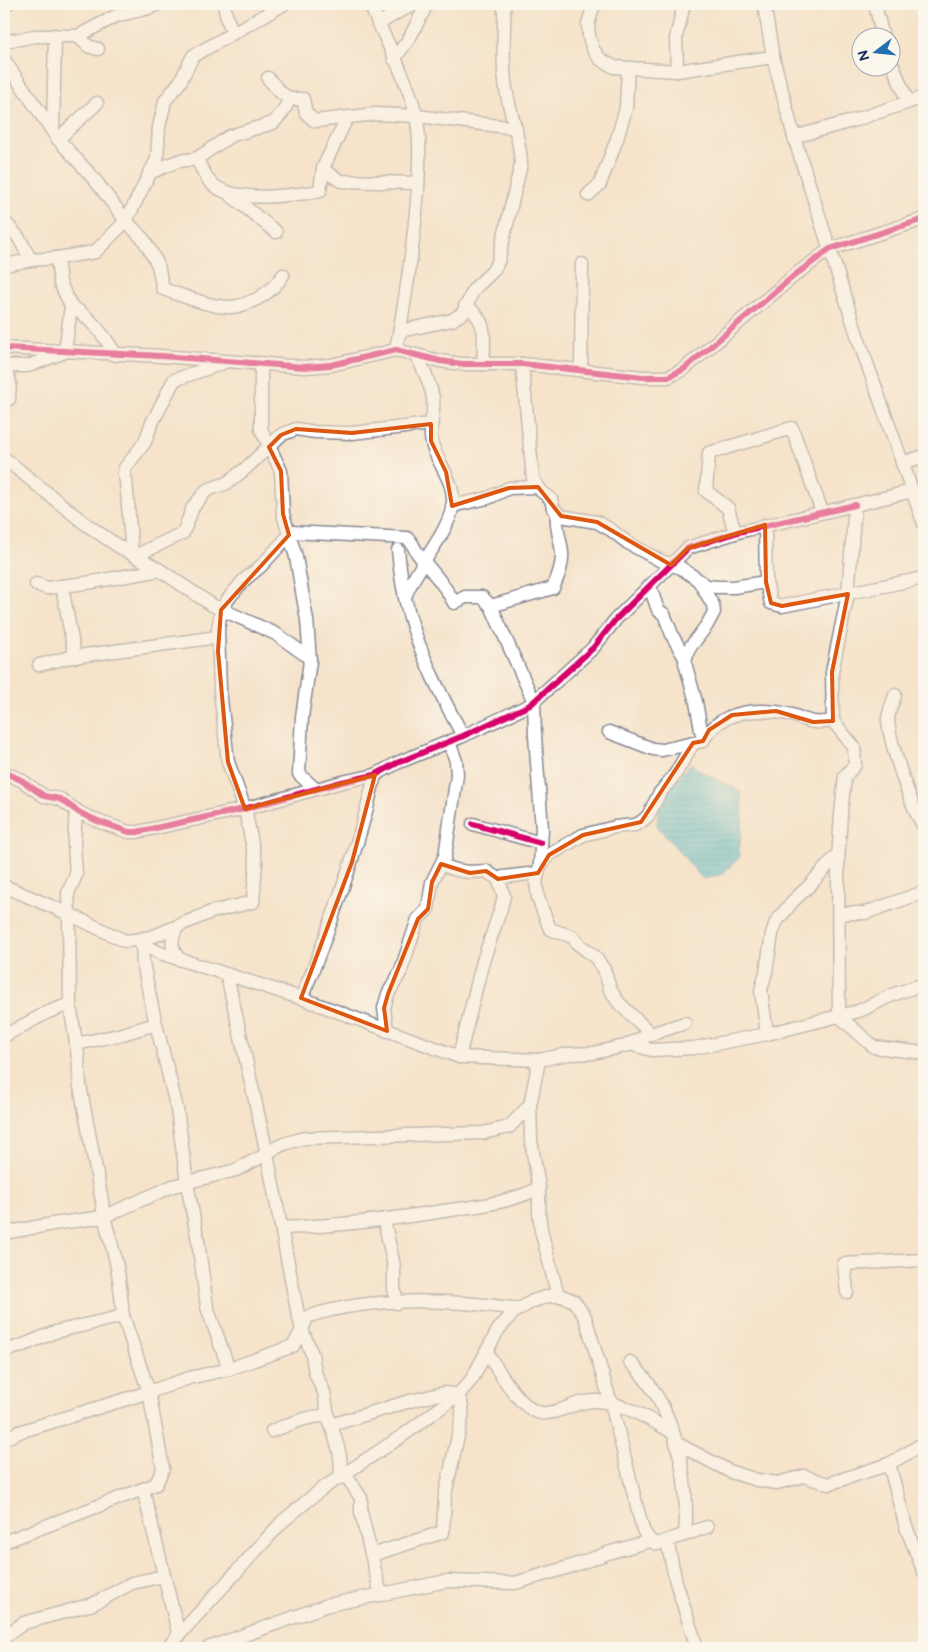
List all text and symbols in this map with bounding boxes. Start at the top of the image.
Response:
north arrow [850,28,900,78]
text: N [854,48,874,63]

